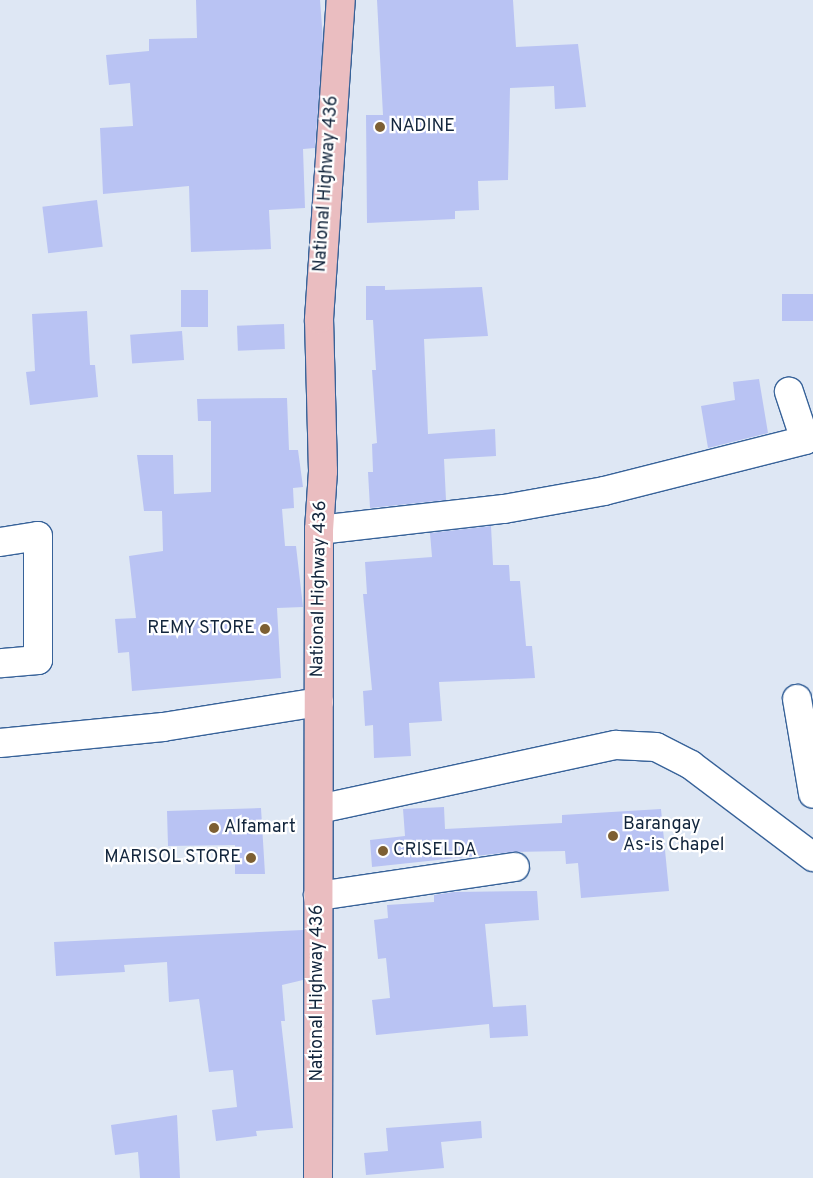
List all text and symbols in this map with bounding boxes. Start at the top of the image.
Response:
street label: National Highway 436 [310,95,344,273]
place label: NADINE [390,116,455,138]
marker: NADINE [374,121,386,133]
street label: National Highway 436 [308,500,332,678]
place label: REMY STORE [147,618,255,640]
marker: REMY STORE [259,623,271,635]
place label: Barangay As-is Chapel [623,815,724,858]
place label: Alfamart [224,817,296,839]
marker: Alfamart [208,822,220,834]
marker: Barangay As-is Chapel [607,830,619,842]
place label: CRISELDA [393,840,477,862]
marker: CRISELDA [377,845,389,857]
place label: MARISOL STORE [104,847,241,869]
marker: MARISOL STORE [245,852,257,864]
street label: National Highway 436 [307,905,329,1081]

